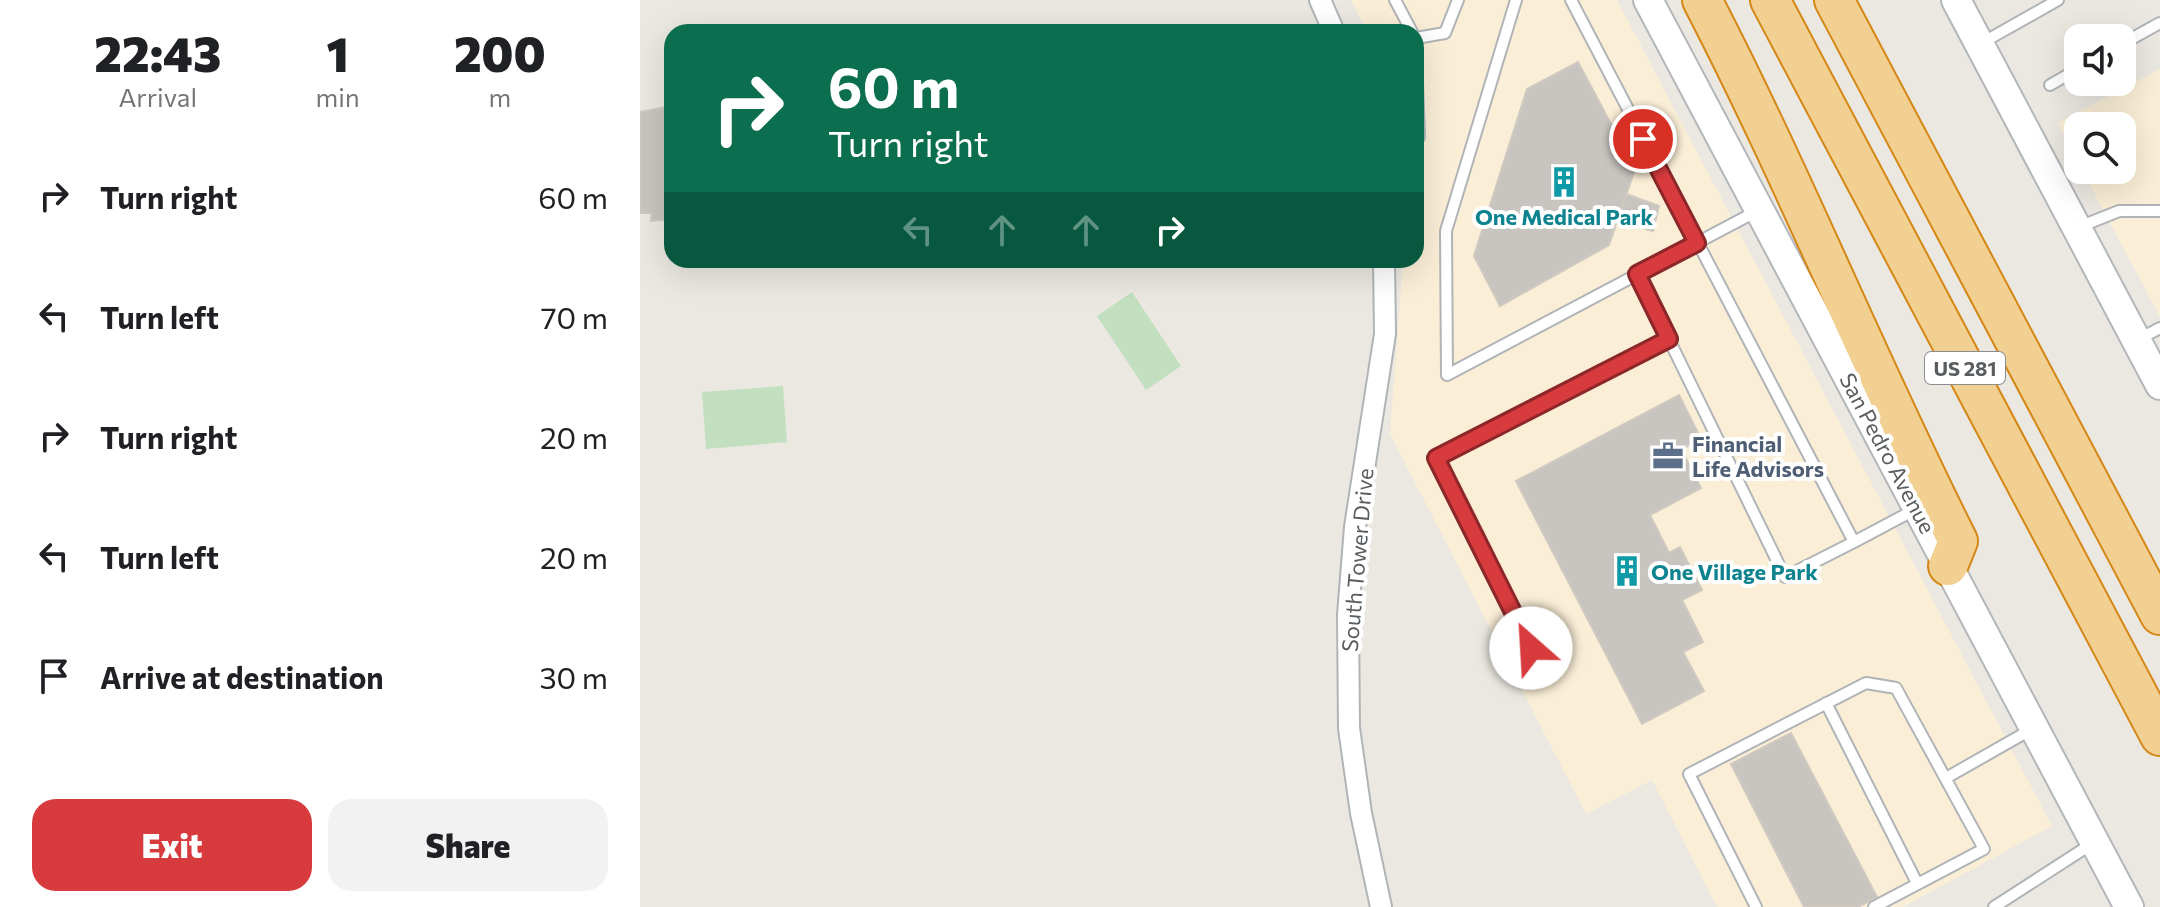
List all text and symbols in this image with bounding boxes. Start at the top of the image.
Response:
text: 22:43 [94,23,221,82]
text: 1 [326,23,349,82]
text: 200 [454,23,546,82]
map controls [2064,24,2136,184]
button: sound [2064,24,2136,96]
text: 60 m [828,51,959,120]
icon: right [696,56,800,160]
text: Arrival [118,81,197,112]
text: min [315,81,360,112]
text: m [488,81,511,112]
pin [1609,105,1677,173]
button: search [2064,112,2136,184]
icon: arrive [1621,117,1665,161]
text: Turn right [828,120,989,164]
building icon: One Medical Park [1547,165,1581,199]
icon: right [32,174,76,218]
text: Turn right [100,178,237,215]
text: 60 m [538,178,608,215]
place label: One Medical Park [1475,203,1653,230]
icon: left [896,208,940,252]
icon: ahead [980,208,1024,252]
icon: ahead [1064,208,1108,252]
icon: right [1148,208,1192,252]
icon: left [32,294,76,338]
text: Turn left [100,298,219,335]
text: 70 m [541,298,608,335]
road number: US 281 [1925,352,2005,384]
street label: San Pedro Avenue [1834,368,1942,538]
icon: right [32,414,76,458]
text: Turn right [100,418,237,455]
text: 20 m [540,418,608,455]
place label: Financial Life Advisors [1692,430,1824,482]
office icon: Financial Life Advisors [1651,439,1685,473]
street label: South Tower Drive [1336,467,1378,653]
icon: left [32,534,76,578]
text: Turn left [100,538,219,575]
text: 20 m [540,538,608,575]
building icon: One Village Park [1610,554,1644,588]
place label: One Village Park [1651,558,1818,585]
position arrow [1489,606,1573,690]
icon: arrive [32,654,76,698]
text: Arrive at destination [100,658,384,695]
text: 30 m [539,658,608,695]
button: Exit [32,799,312,891]
button: Share [328,799,608,891]

